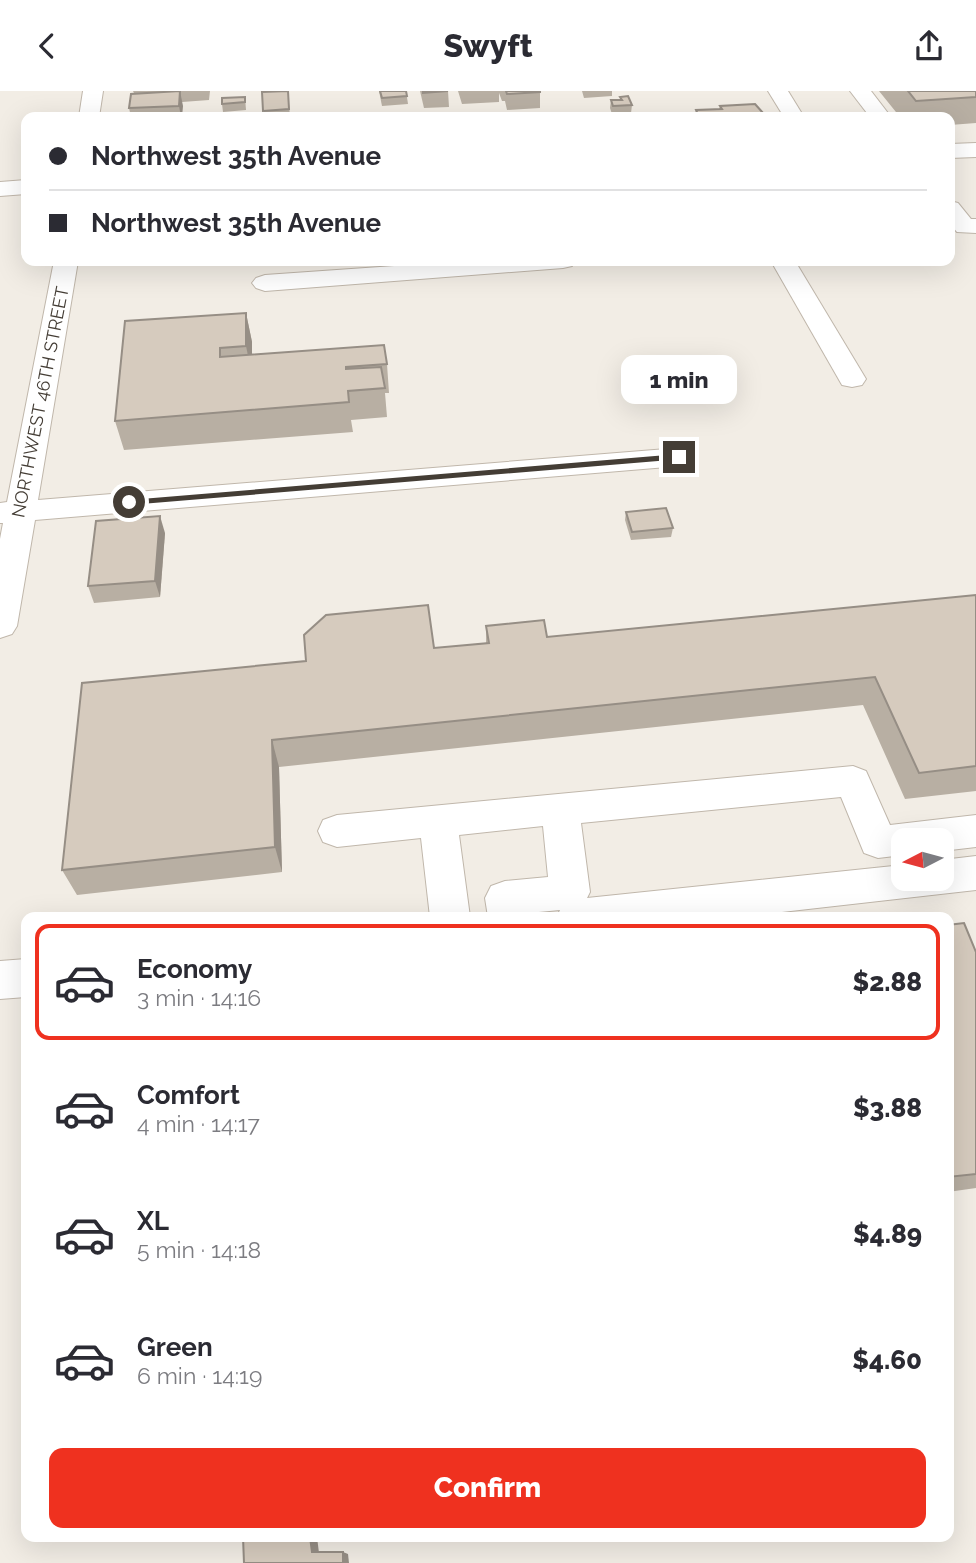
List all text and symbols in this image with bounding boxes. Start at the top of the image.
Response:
icon: back [28,27,66,65]
text: Swyft [443,27,533,64]
icon: share [910,27,948,65]
text: Northwest 35th Avenue [91,141,381,171]
text: Northwest 35th Avenue [91,208,381,238]
street label: NORTHWEST 46TH STREET [7,285,73,519]
callout: 1 min [621,355,737,405]
text: 1 min [649,366,709,393]
route end [663,441,695,473]
route start [113,486,145,518]
north arrow [891,828,954,891]
map controls [891,828,954,891]
icon: car [53,951,116,1014]
text: Economy [137,954,252,984]
text: $2.88 [852,967,922,997]
text: 3 min · 14:16 [137,984,261,1011]
icon: car [53,1077,116,1140]
text: Comfort [137,1080,240,1110]
text: $3.88 [853,1093,922,1123]
text: 4 min · 14:17 [137,1110,260,1137]
icon: car [53,1203,116,1266]
text: XL [137,1206,169,1236]
text: $4.89 [853,1219,922,1249]
text: 5 min · 14:18 [137,1236,261,1263]
icon: car [53,1329,116,1392]
text: Green [137,1332,213,1362]
text: $4.60 [852,1345,922,1375]
text: 6 min · 14:19 [137,1362,262,1389]
button: Confirm [49,1448,926,1528]

